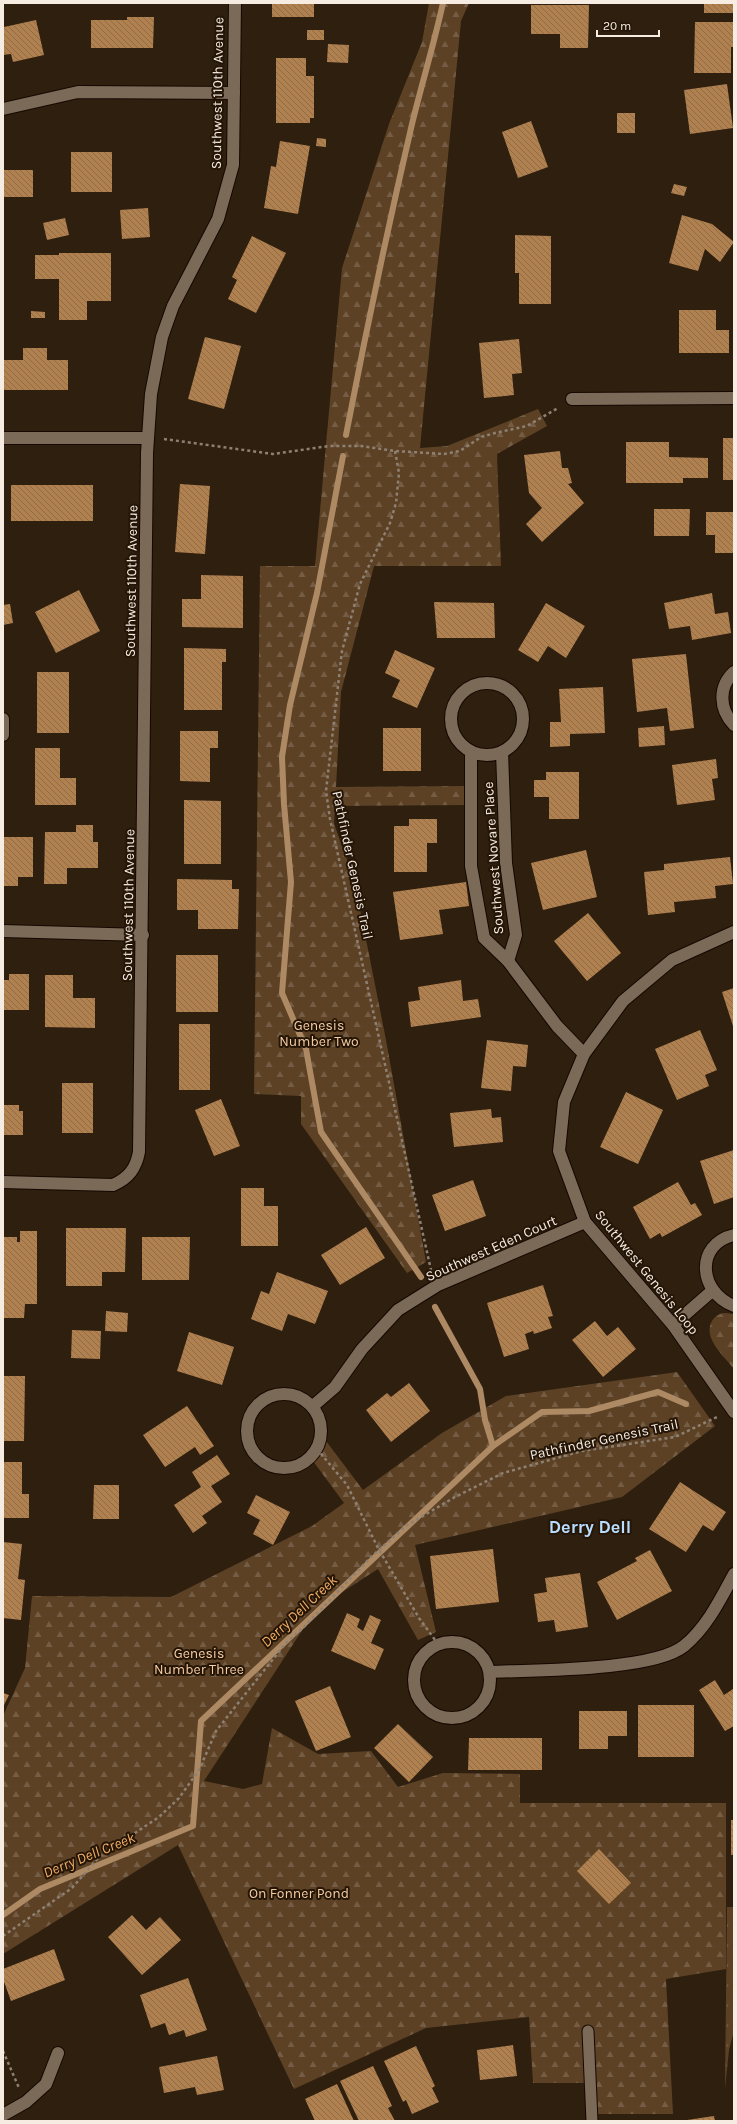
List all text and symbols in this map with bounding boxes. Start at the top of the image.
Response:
scale bar [597,12,659,38]
street label: Southwest 110th Avenue [208,17,227,169]
text: 20 m [603,19,631,33]
street label: Southwest 110th Avenue [122,505,141,657]
street label: Southwest Novare Place [480,781,507,935]
street label: Pathfinder Genesis Trail [328,789,377,941]
street label: Southwest 110th Avenue [119,829,138,981]
park label: Genesis Number Two [279,1017,359,1050]
street label: Southwest Genesis Loop [591,1206,702,1338]
street label: Southwest Eden Court [423,1212,559,1285]
street label: Pathfinder Genesis Trail [528,1415,680,1464]
district label: Derry Dell [549,1516,631,1538]
water label: Derry Dell Creek [257,1571,341,1651]
park label: Genesis Number Three [154,1645,244,1678]
water label: Derry Dell Creek [40,1828,138,1882]
park label: On Fonner Pond [249,1885,349,1902]

